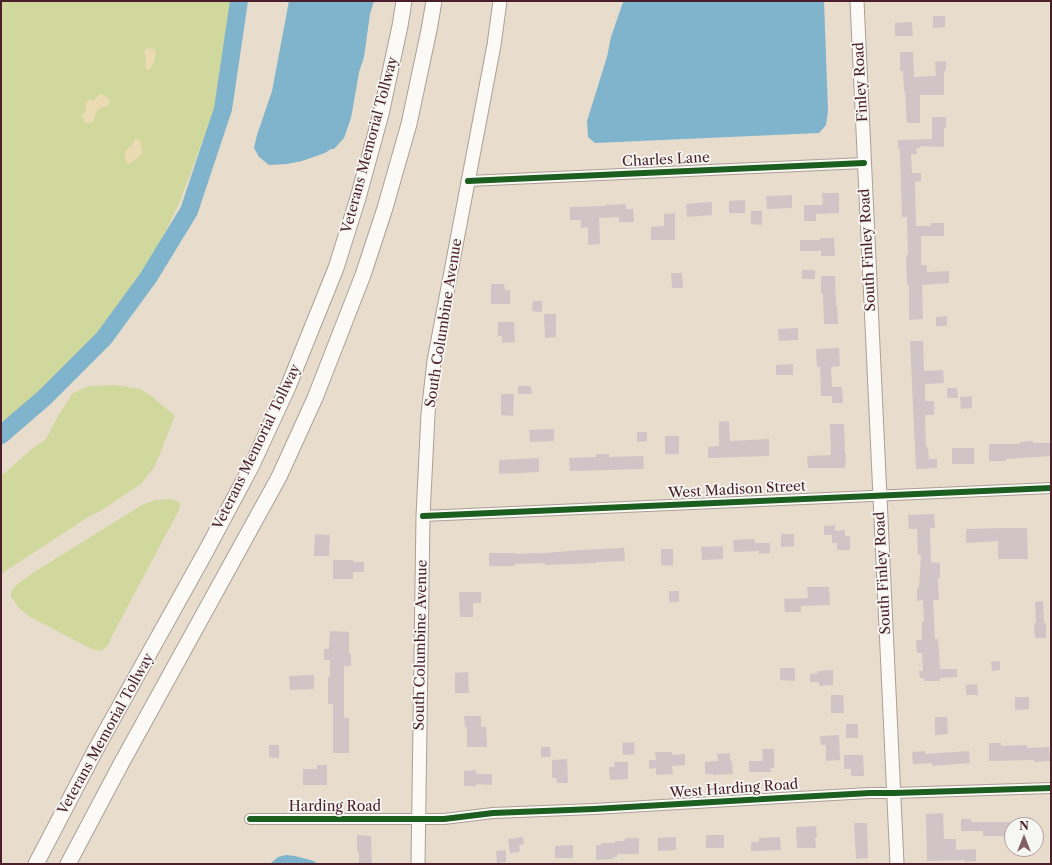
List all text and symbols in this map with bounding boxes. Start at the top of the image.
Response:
street label: Finley Road [851,42,871,122]
street label: Veterans Memorial Tollway [338,55,402,235]
street label: Charles Lane [622,149,710,171]
street label: South Finley Road [856,188,880,312]
street label: South Columbine Avenue [422,237,466,409]
street label: Veterans Memorial Tollway [210,362,304,532]
street label: West Madison Street [668,478,806,502]
street label: South Finley Road [871,511,895,635]
street label: South Columbine Avenue [411,559,431,731]
street label: Veterans Memorial Tollway [55,650,157,818]
street label: West Harding Road [669,776,799,802]
street label: Harding Road [289,799,381,815]
north arrow [1004,817,1044,857]
text: N [1019,819,1029,833]

